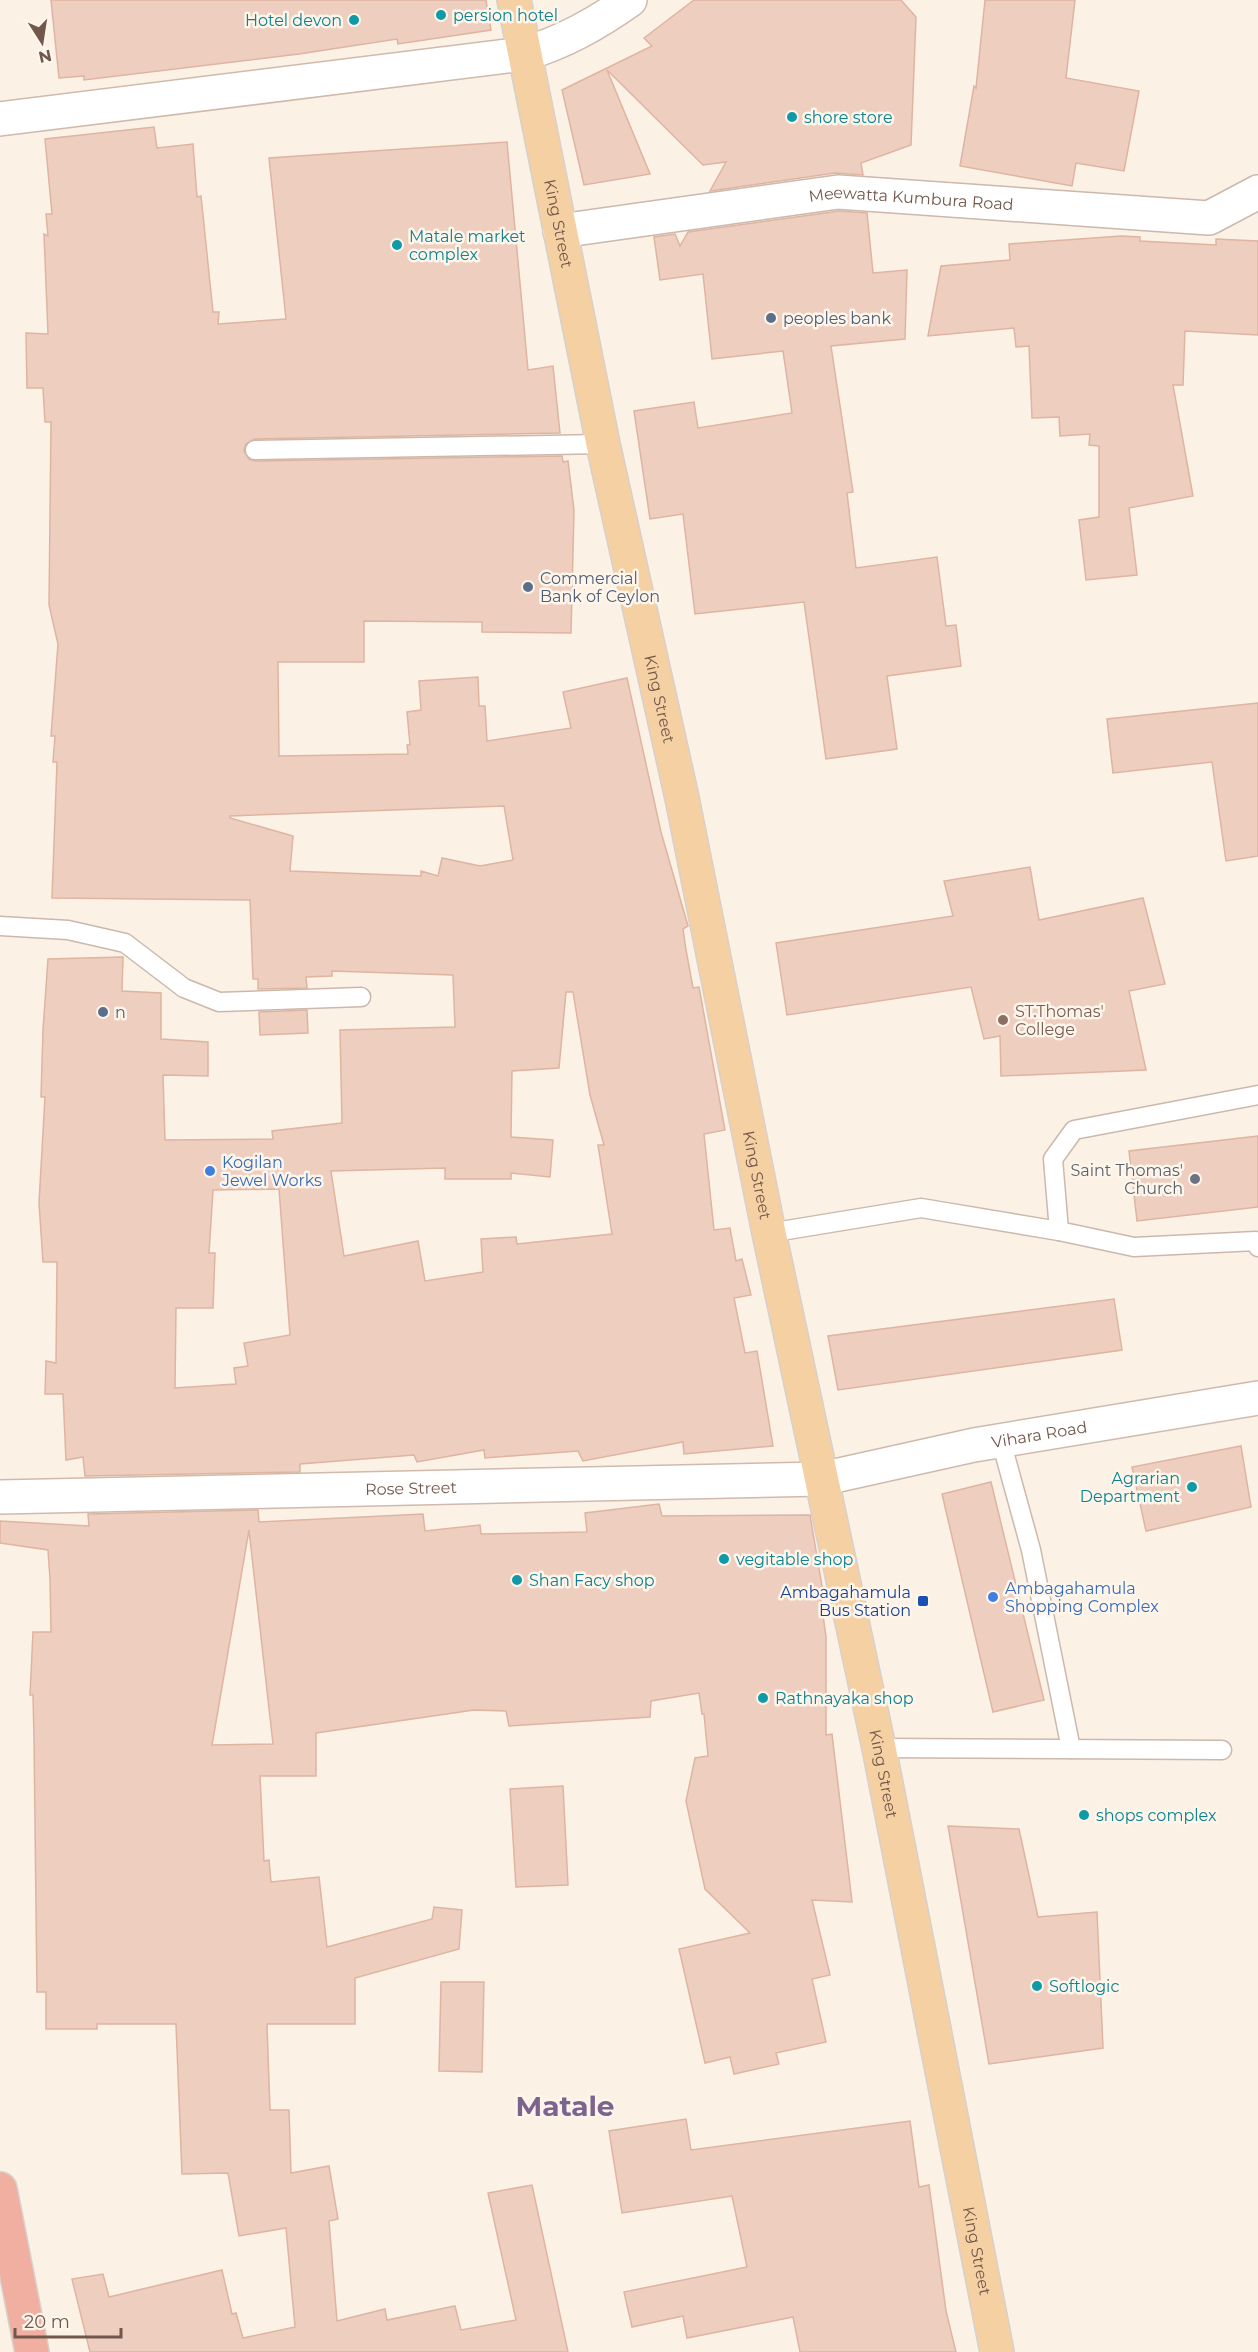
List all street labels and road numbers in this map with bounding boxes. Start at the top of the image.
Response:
street label: King Street [541,178,577,270]
street label: Meewatta Kumbura Road [807,182,1014,214]
street label: King Street [641,653,679,745]
street label: King Street [739,1129,776,1222]
street label: Vihara Road [990,1417,1088,1451]
street label: Rose Street [365,1477,457,1498]
street label: King Street [866,1728,902,1820]
street label: King Street [959,2205,995,2297]

